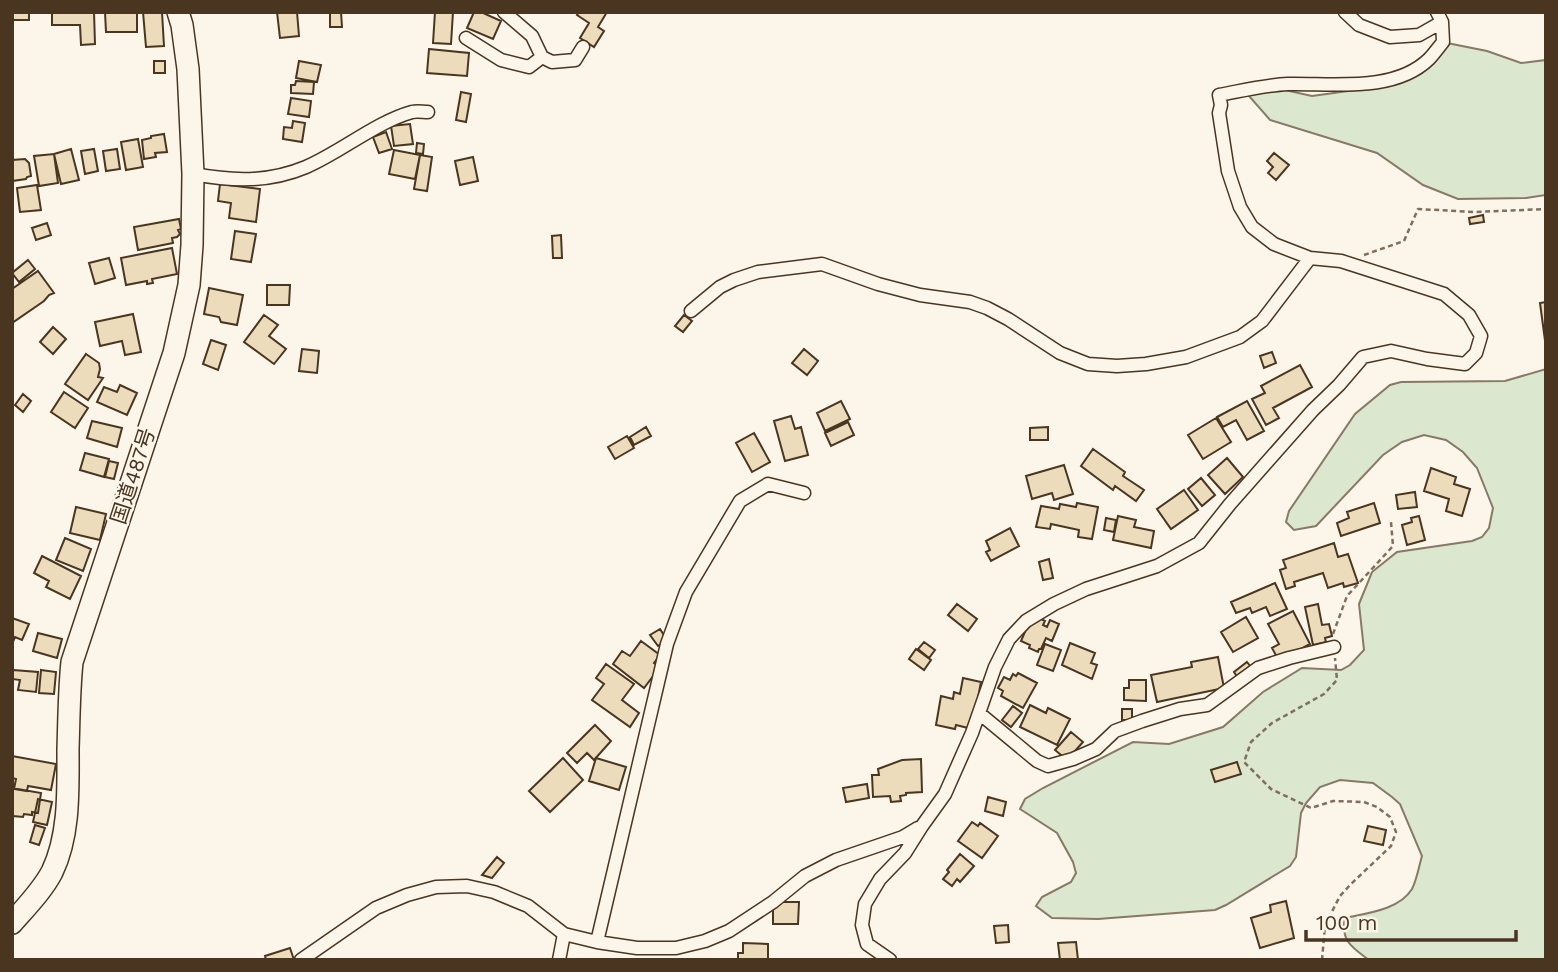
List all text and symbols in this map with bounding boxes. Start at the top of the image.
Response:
street label: 国道487号 [105,425,160,527]
scale bar [1306,898,1516,942]
text: 100 m [1316,910,1378,935]

